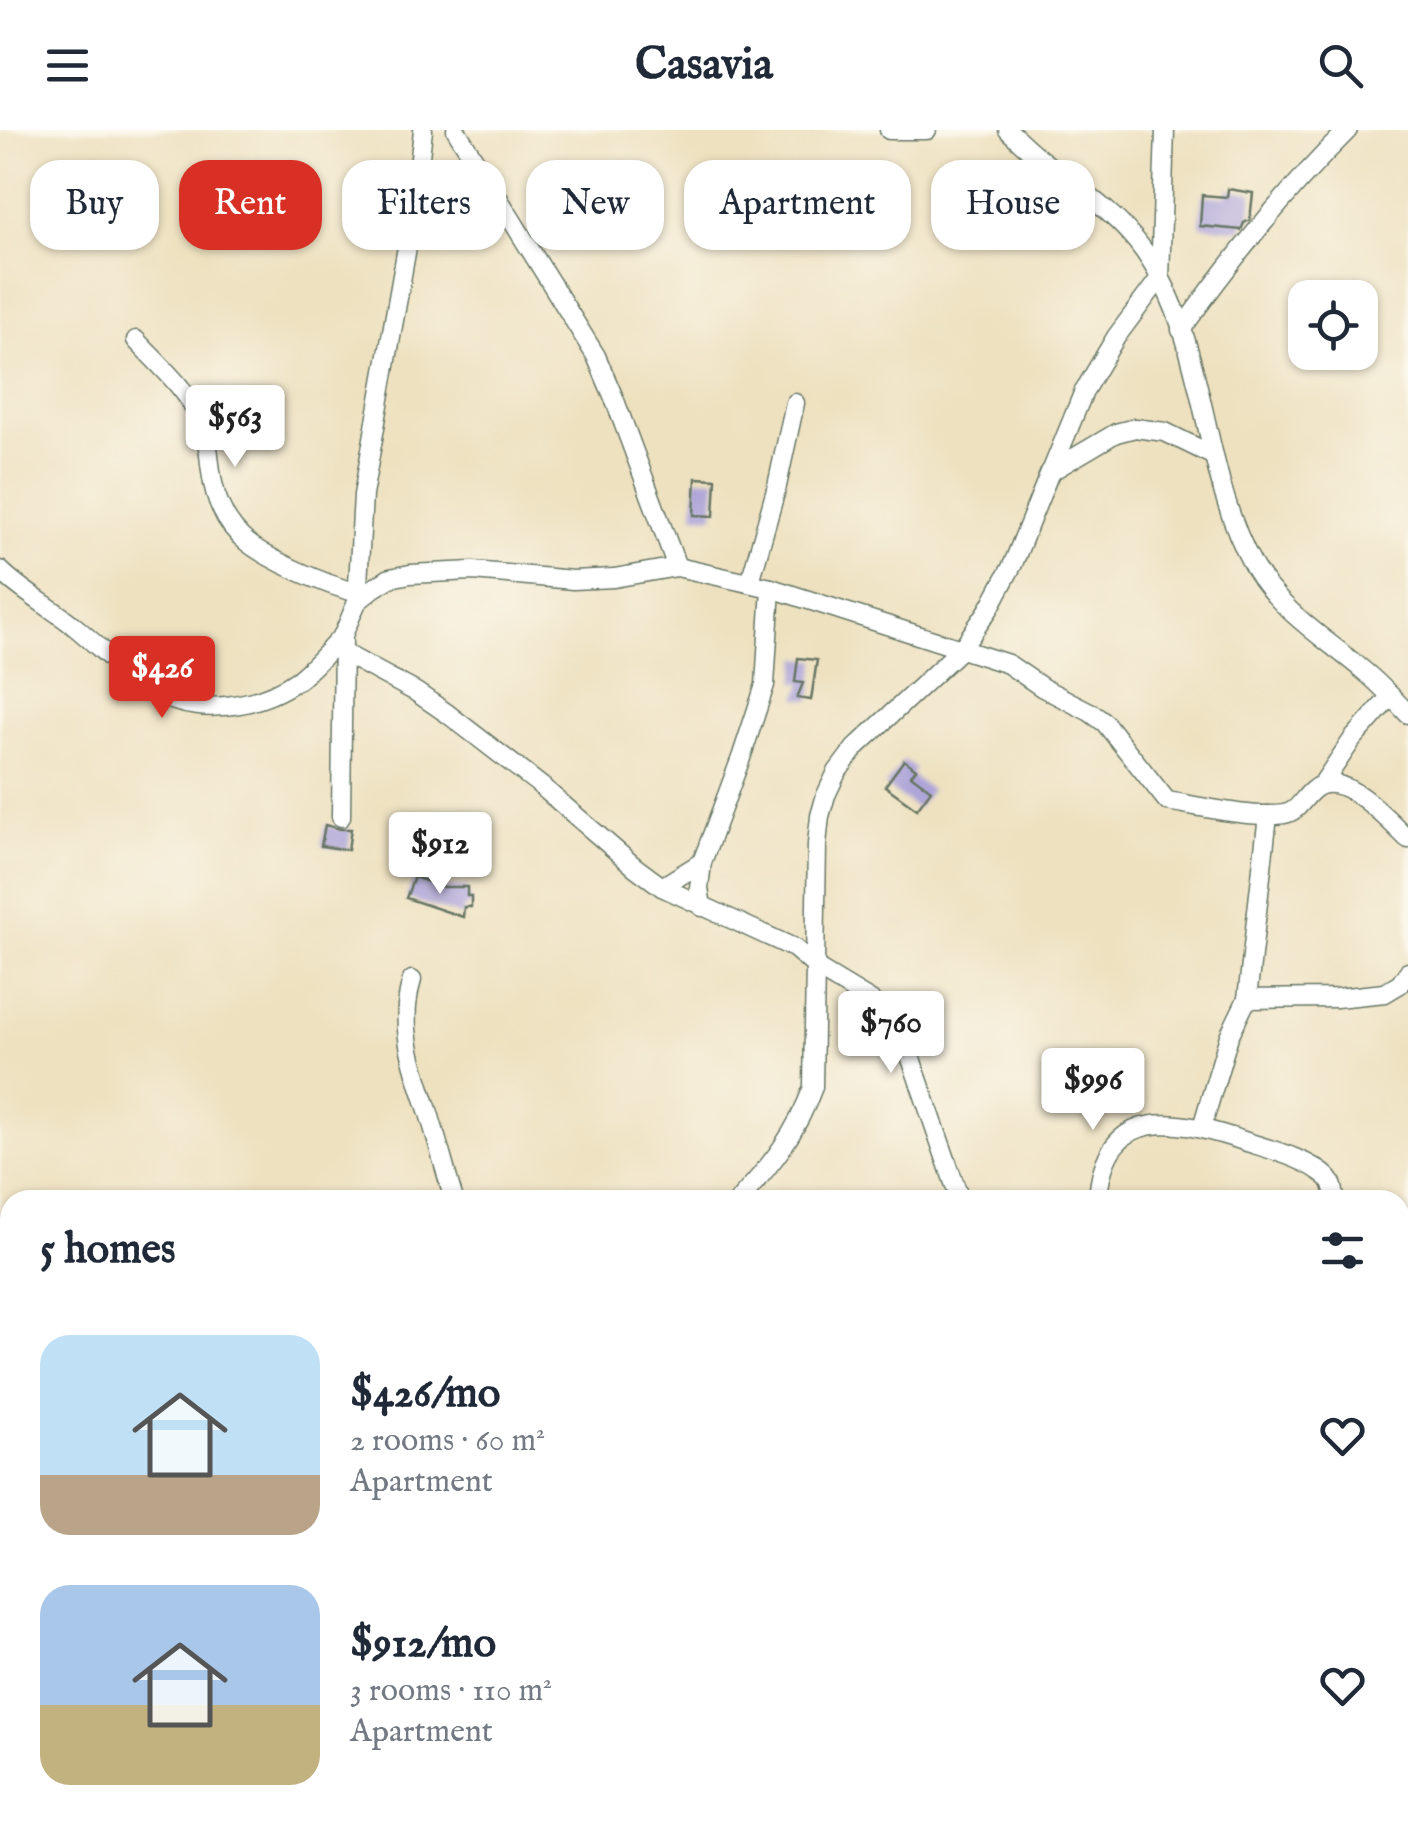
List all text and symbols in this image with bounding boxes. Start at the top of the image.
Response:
text: Casavia [635,37,773,94]
icon: menu [40,38,95,93]
icon: search [1313,38,1368,93]
chip: Buy [30,160,159,250]
chip: Rent [179,160,322,250]
chip: Filters [342,160,506,250]
chip: New [526,160,664,250]
chip: Apartment [684,160,911,250]
chip: House [931,160,1095,250]
map controls [1288,280,1378,370]
button: locate [1288,280,1378,370]
pin: $563 [176,385,294,470]
text: $563 [208,397,262,438]
pin: $426 [103,636,221,721]
text: $426 [131,648,193,689]
pin: $912 [381,812,499,897]
text: $912 [411,824,469,865]
pin: $760 [832,991,950,1076]
text: $760 [860,1003,922,1044]
pin: $996 [1034,1048,1152,1133]
text: $996 [1063,1060,1123,1101]
icon: filters [1315,1223,1370,1278]
text: 5 homes [40,1224,176,1277]
text: $426/mo [350,1368,501,1421]
icon: home [120,1375,240,1495]
icon: heart [1315,1408,1370,1463]
text: 2 rooms · 60 m² [350,1421,545,1462]
text: Apartment [350,1462,493,1503]
text: $912/mo [350,1618,496,1671]
icon: home [120,1625,240,1745]
icon: heart [1315,1658,1370,1713]
text: 3 rooms · 110 m² [350,1671,552,1712]
text: Apartment [350,1712,493,1753]

